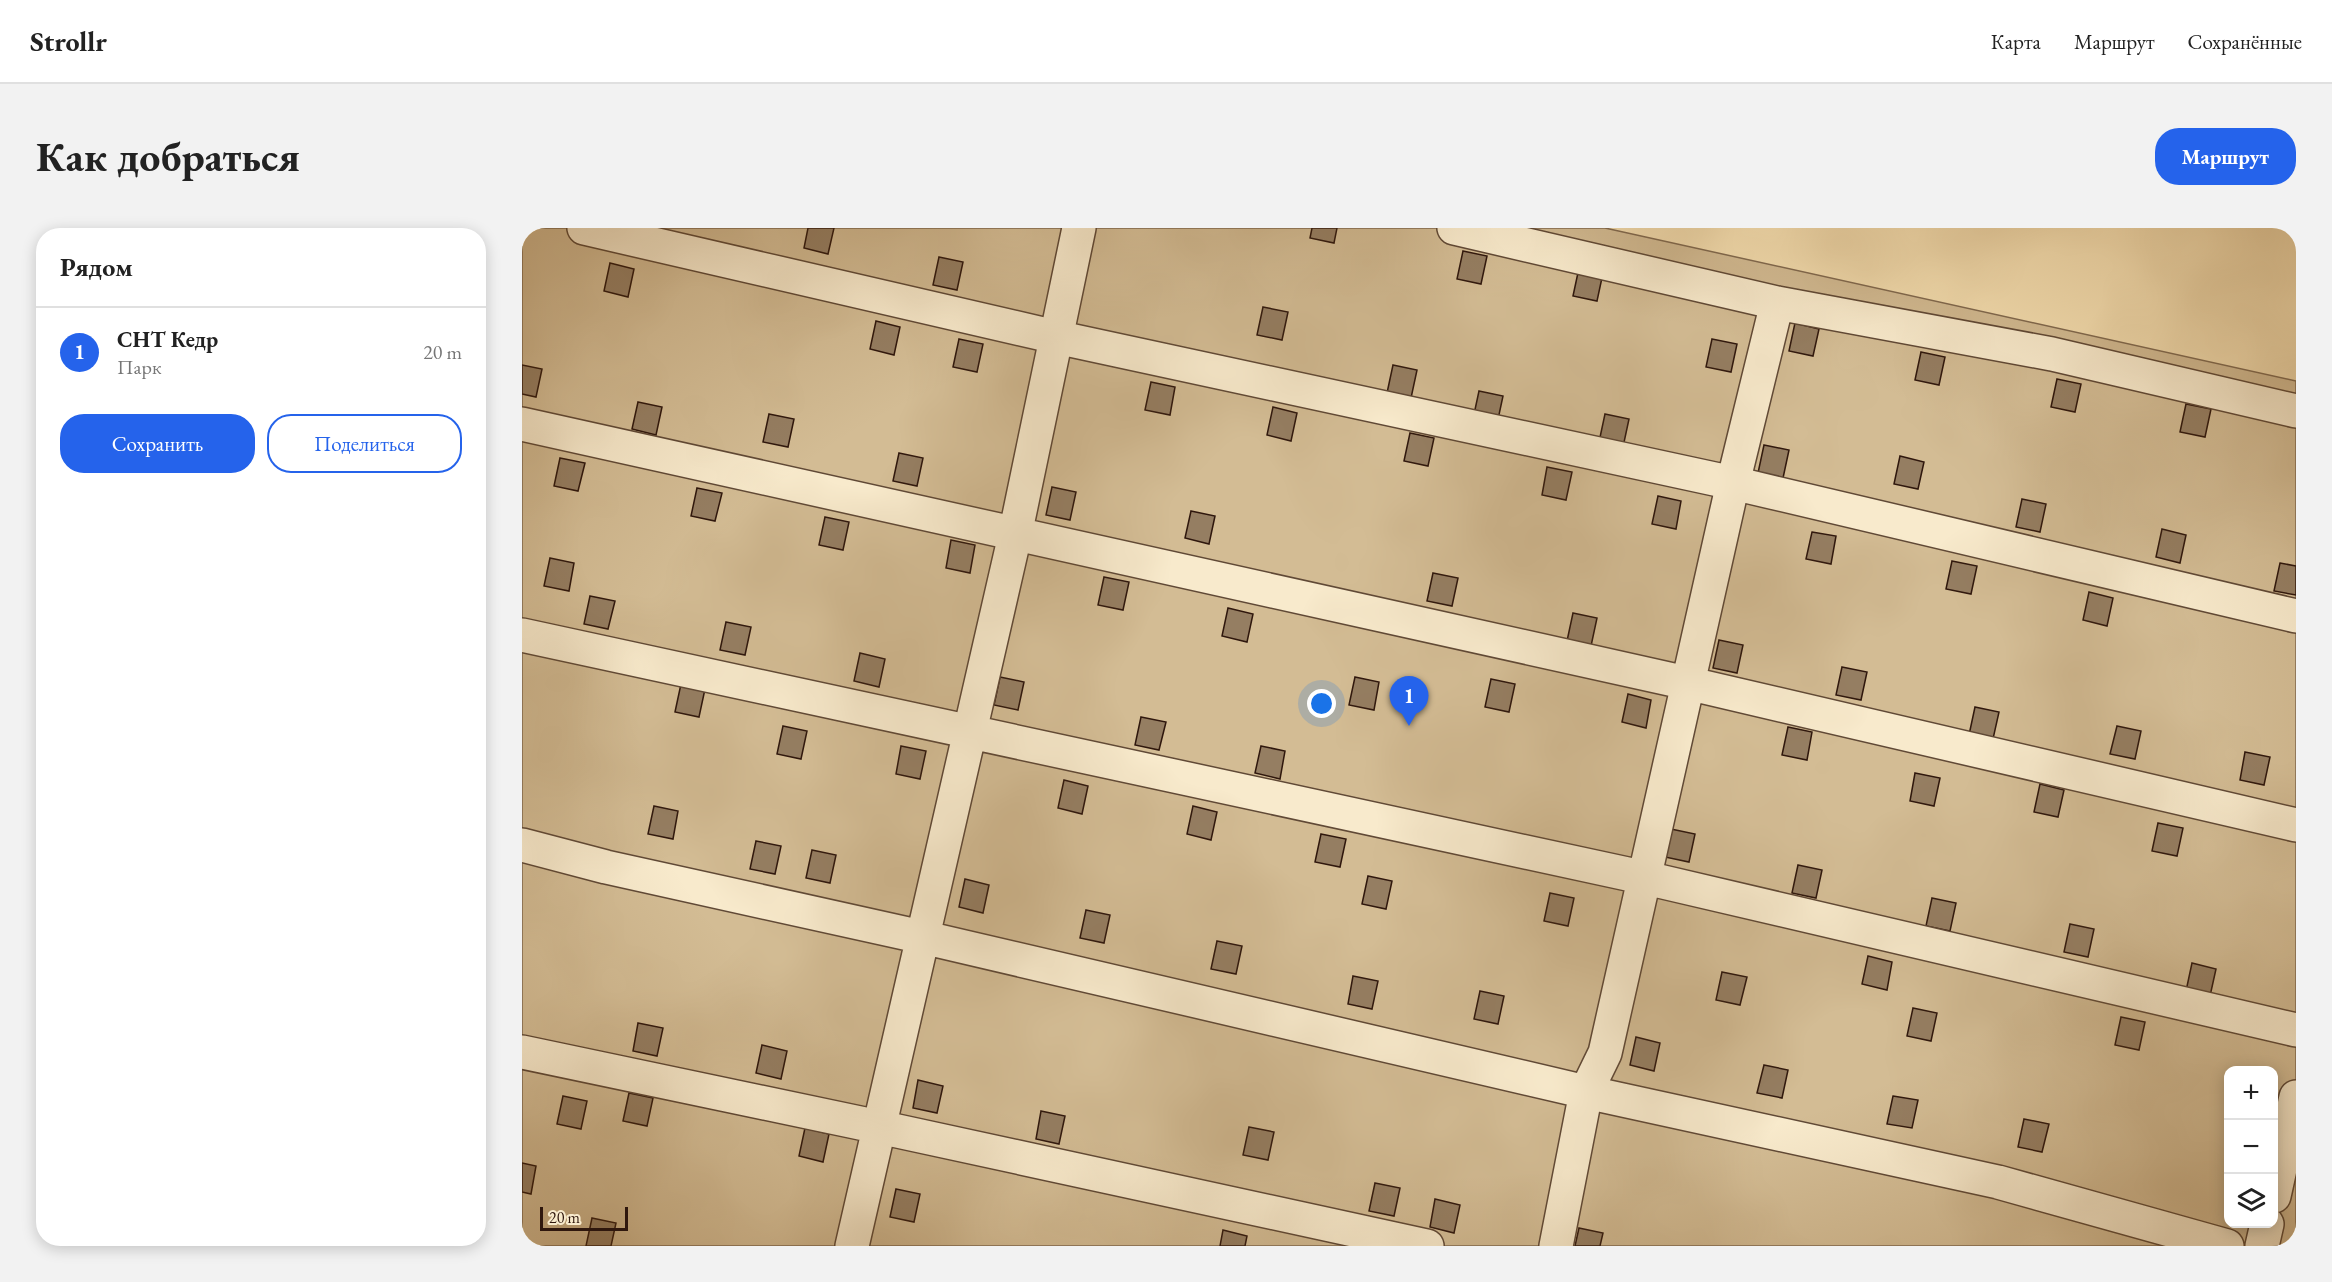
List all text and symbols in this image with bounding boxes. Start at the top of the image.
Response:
text: Strollr [30,23,107,59]
text: Карта [1991,28,2041,55]
text: Маршрут [2074,28,2155,55]
text: Сохранённые [2188,28,2302,55]
button: Маршрут [2155,128,2296,185]
text: Как добраться [36,129,300,184]
text: Рядом [60,250,133,284]
text: СНТ Кедр [117,325,218,354]
text: 1 [74,339,85,365]
text: 20 m [423,339,462,365]
text: Парк [117,354,161,380]
button: Сохранить [60,414,255,473]
button: Поделиться [267,414,462,473]
pin: 1 [1390,676,1428,726]
your location [1307,689,1336,718]
map controls [2224,1066,2278,1228]
button: + [2224,1066,2278,1120]
button: − [2224,1120,2278,1174]
button: layers [2224,1174,2278,1228]
scale bar [540,1204,628,1232]
text: 20 m [549,1207,580,1228]

